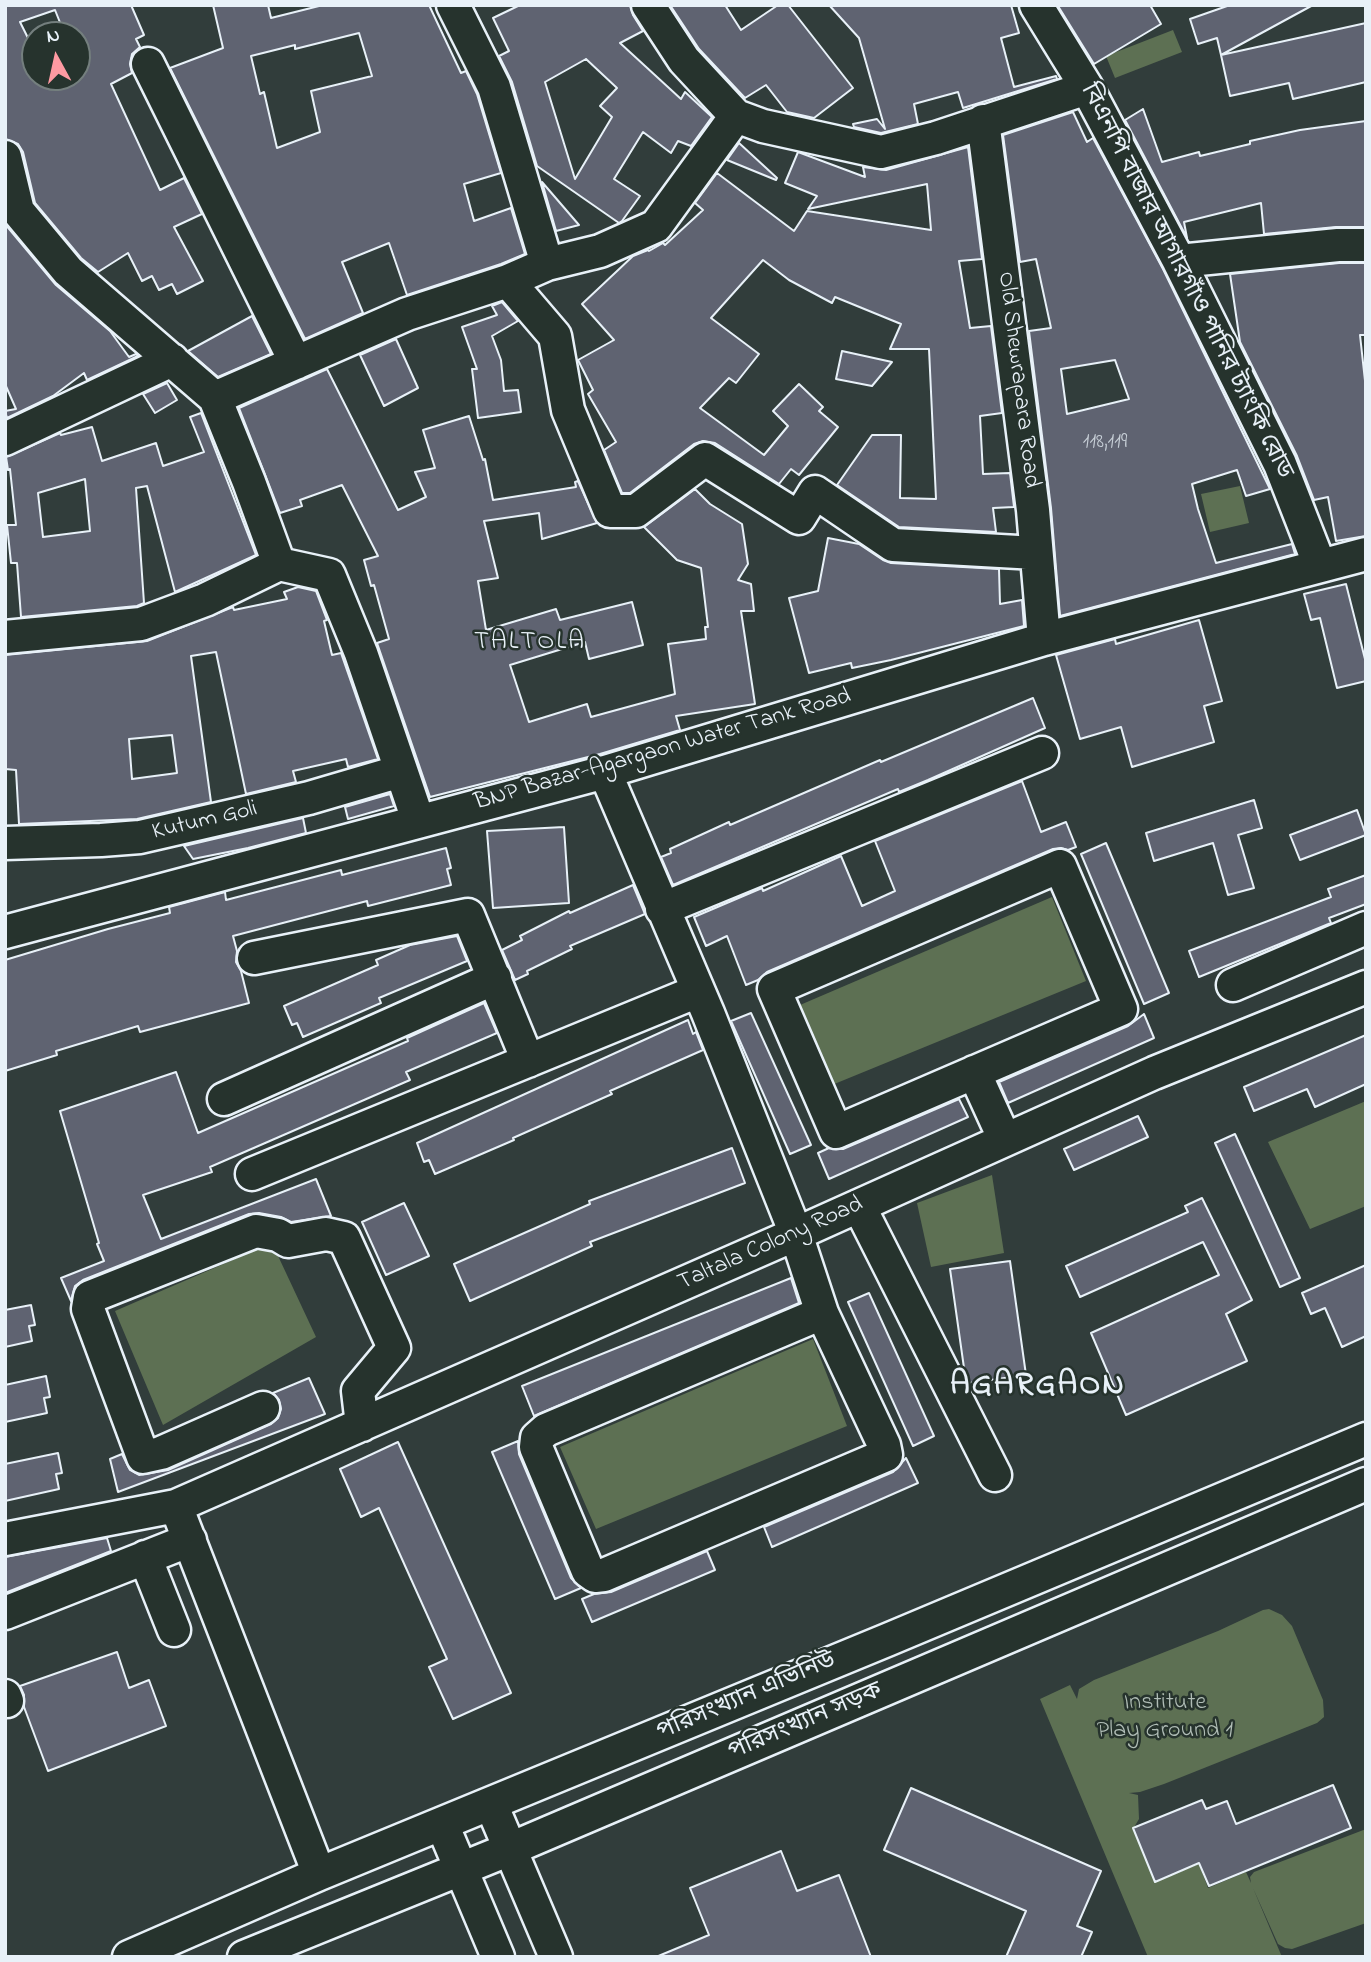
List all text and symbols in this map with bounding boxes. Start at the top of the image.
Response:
north arrow [21,21,91,91]
text: N [45,22,62,51]
street label: বিএনপি বাজার আগারগাঁও পানির ট্যাংকি রোড [1072,80,1298,484]
street label: Old Shewrapara Road [989,270,1045,490]
house number: 118,119 [1083,431,1127,457]
district label: TALTOLA [475,628,585,660]
street label: BNP Bazar-Agargaon Water Tank Road [471,683,855,819]
street label: Kutum Goli [150,796,260,848]
street label: Taltala Colony Road [674,1191,868,1299]
district label: AGARGAON [951,1369,1125,1407]
street label: পরিসংখ্যান এভিনিউ [653,1647,841,1749]
street label: পরিসংখ্যান সড়ক [725,1678,887,1768]
park label: Institute Play Ground 1 [1097,1690,1233,1746]

